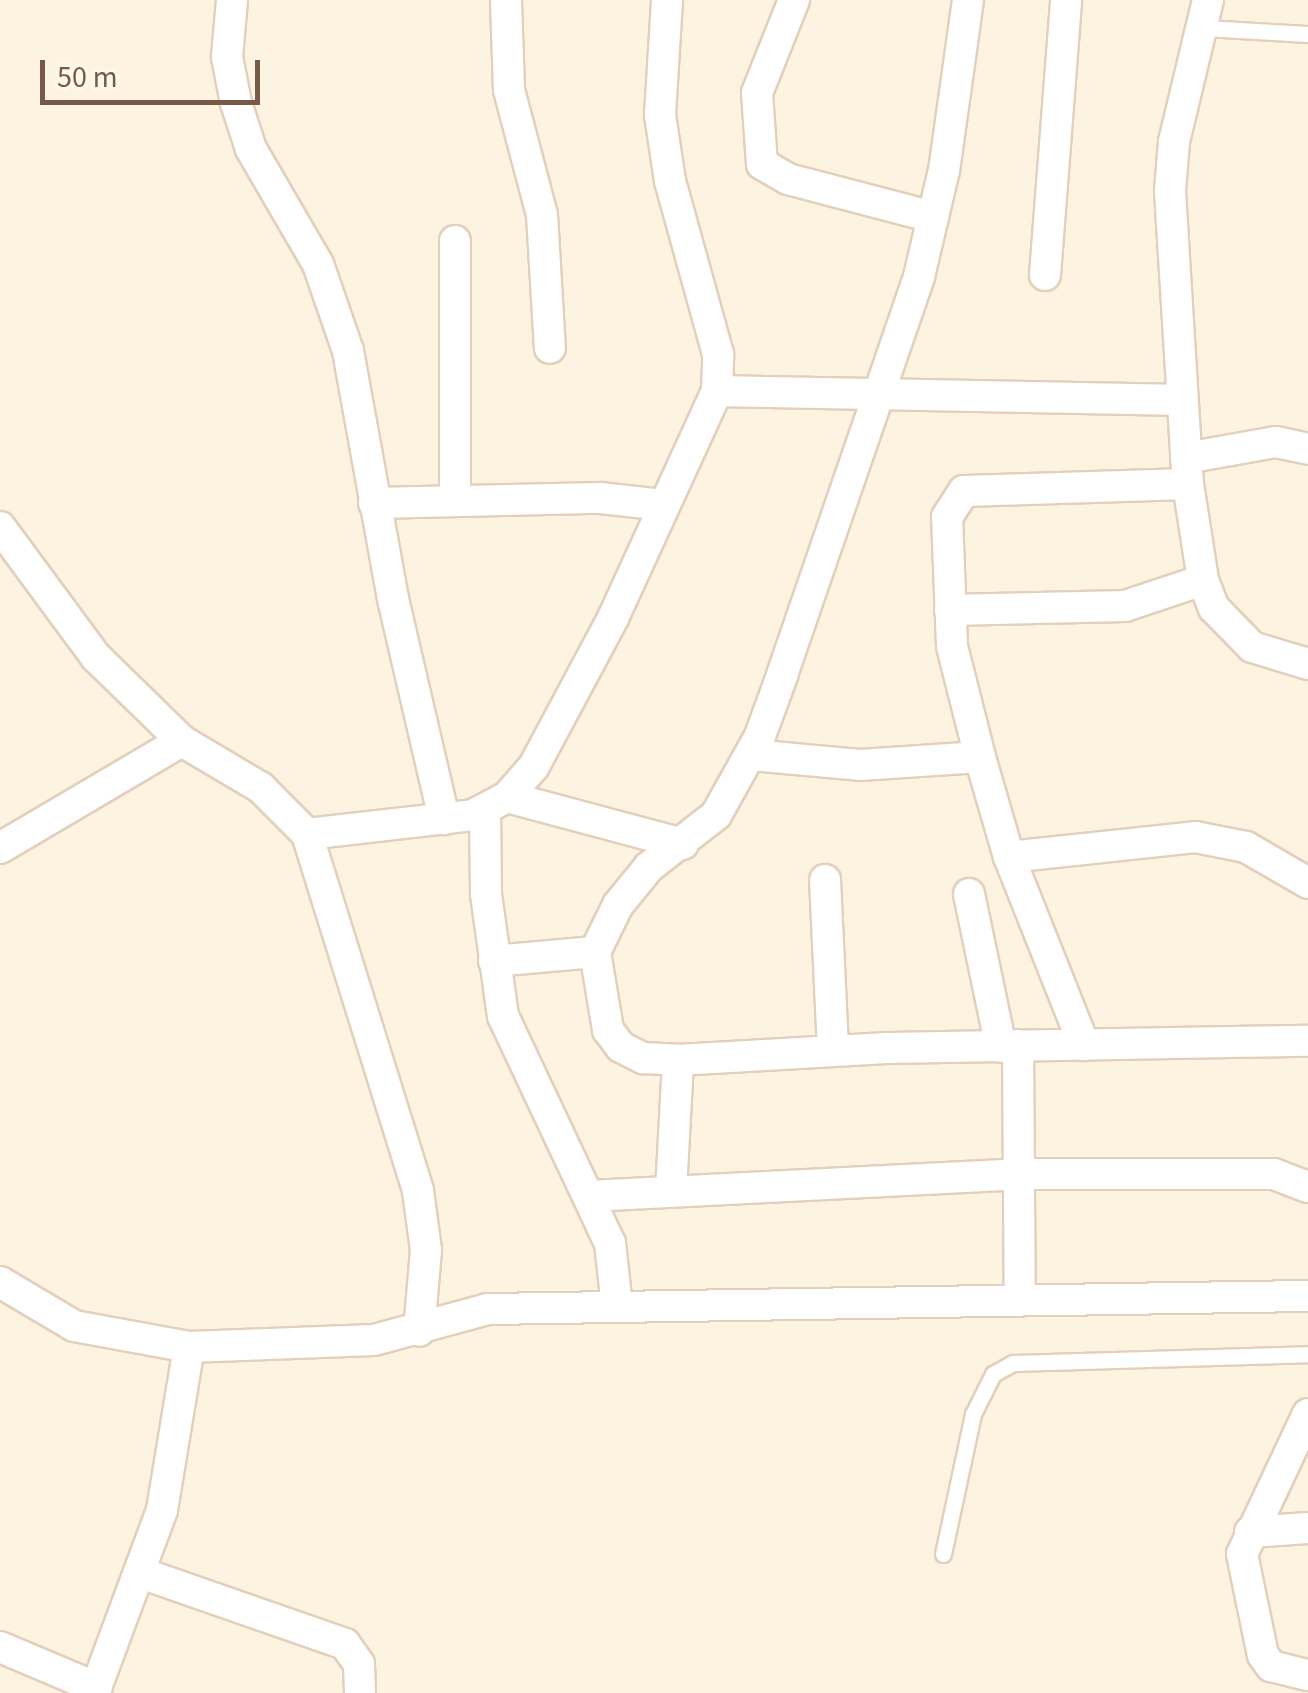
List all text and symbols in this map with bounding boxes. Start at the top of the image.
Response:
scale bar [45,40,265,102]
text: 50 m [57,56,118,99]

